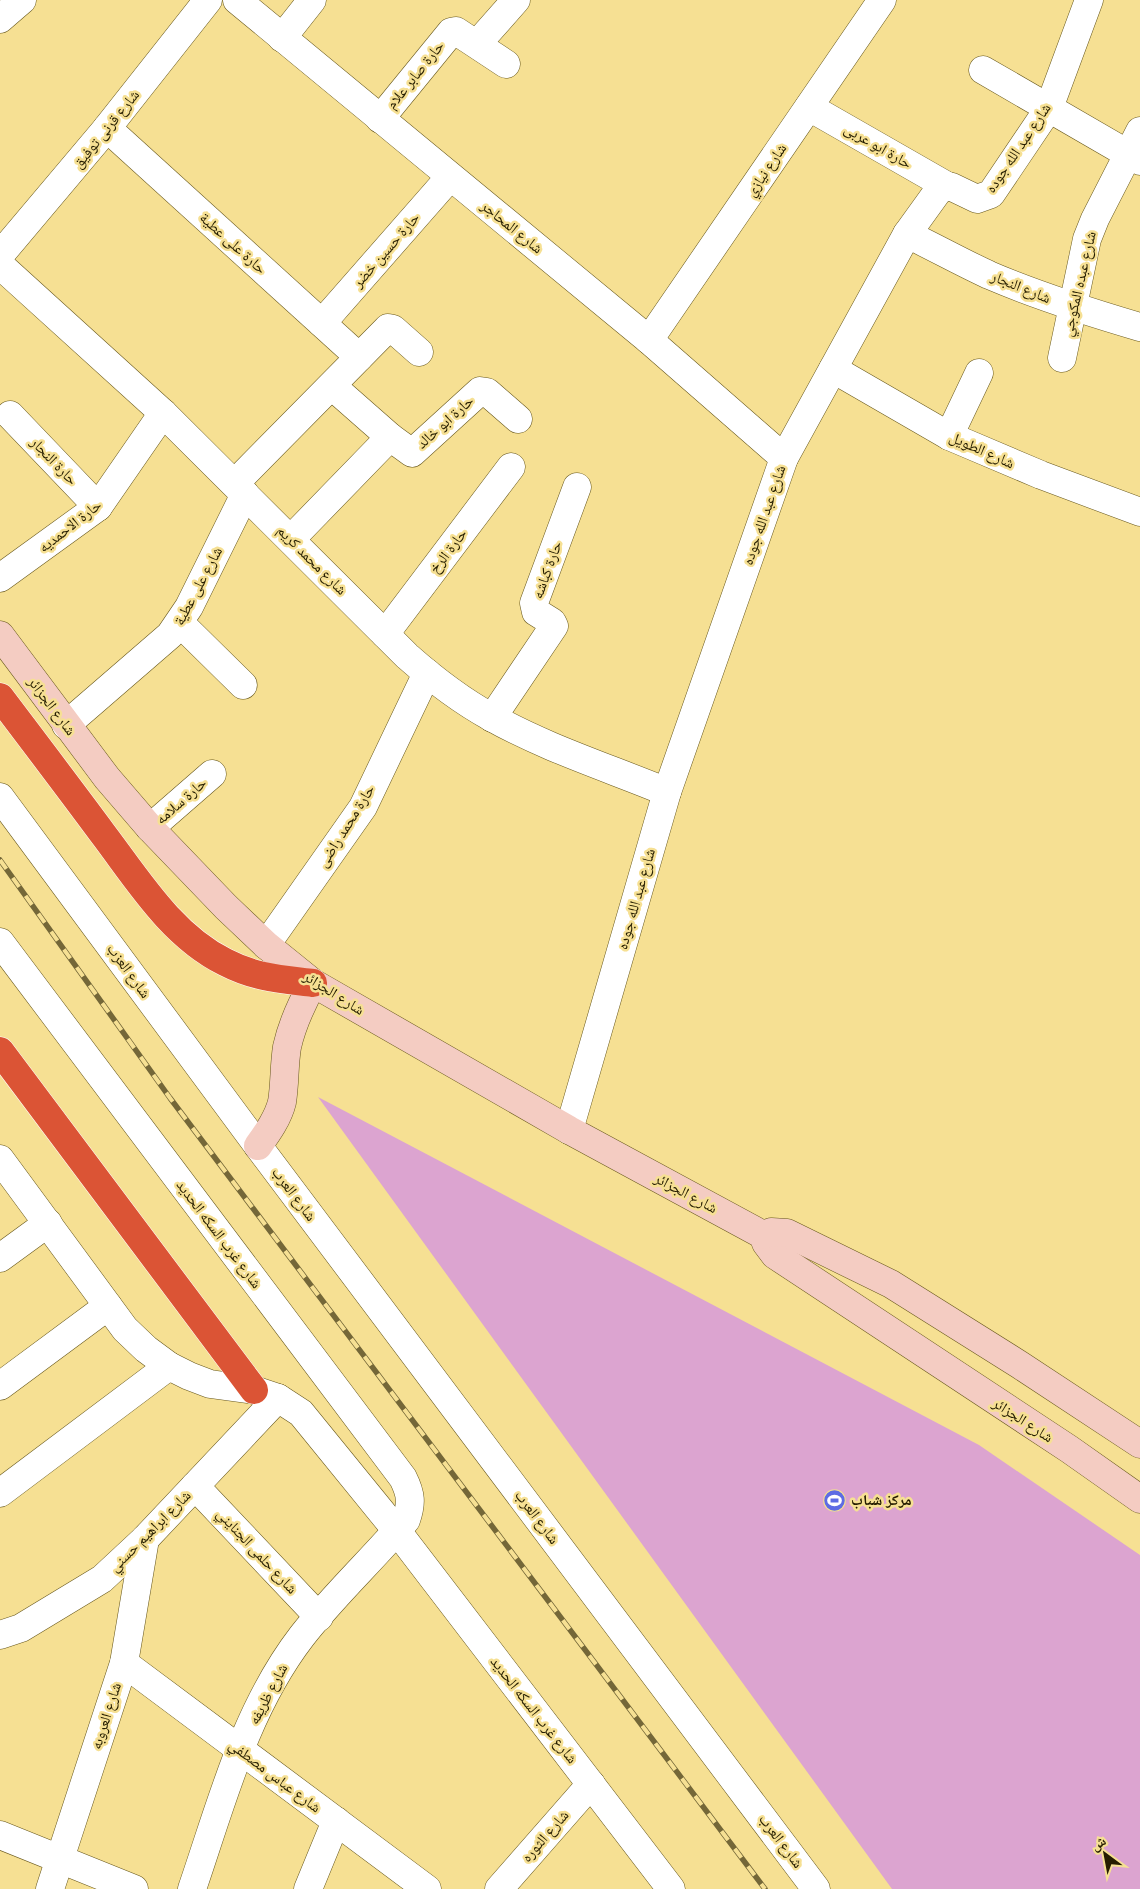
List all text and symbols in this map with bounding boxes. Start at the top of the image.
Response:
street label: حارة صابر علام [382,37,449,113]
street label: شارع قرنى توفيق [69,86,144,173]
street label: شارع عبد الله جوده [981,100,1056,197]
street label: حارة ابو عربى [840,119,915,174]
street label: شارع نيازي [742,140,793,202]
street label: شارع المحاجر [476,196,547,258]
street label: حارة على عطية [195,209,270,279]
street label: حارة حسين خضر [348,209,424,293]
street label: شارع عبده المكوجي [1058,229,1103,339]
street label: شارع النجار [987,267,1054,308]
street label: حارة ابو خالد [413,391,478,452]
street label: شارع الطويل [946,428,1017,473]
street label: حارة النجار [26,433,81,489]
street label: شارع عبد الله جوده [738,463,790,568]
street label: حارة الاحمديه [35,496,105,556]
street label: شارع محمد كريم [273,521,351,599]
street label: حارة الرخ [425,525,472,577]
street label: حارة كباشه [528,538,566,601]
street label: شارع على عطية [170,544,227,629]
street label: شارع الجزائر [23,672,80,740]
street label: حارة سلامه [152,774,210,828]
street label: حارة محمد راضى [313,781,380,871]
street label: شارع عبد الله جوده [613,846,660,952]
street label: شارع العزب [102,940,155,1002]
street label: شارع الجزائر [299,967,368,1020]
street label: شارع العرب [267,1164,320,1225]
street label: شارع الجزائر [650,1168,721,1218]
street label: شارع غرب السكه الحديد [172,1176,266,1292]
street label: شارع الجزائر [988,1393,1057,1447]
street label: شارع ابراهيم حسني [105,1486,197,1578]
street label: شارع العرب [510,1487,563,1548]
sports icon: مركز شباب [823,1488,847,1512]
place label: مركز شباب [851,1491,912,1509]
street label: شارع حلمى الجنايني [211,1505,301,1599]
street label: شارع غرب السكه الحديد [486,1653,581,1768]
street label: شارع ظريفه [245,1661,292,1728]
street label: شارع العروبه [87,1680,126,1752]
street label: شارع عباس مصطفي [224,1736,325,1819]
street label: شارع الثوره [517,1806,573,1866]
street label: شارع العرب [754,1811,807,1872]
north arrow [1080,1829,1130,1879]
text: ش [1088,1832,1109,1855]

